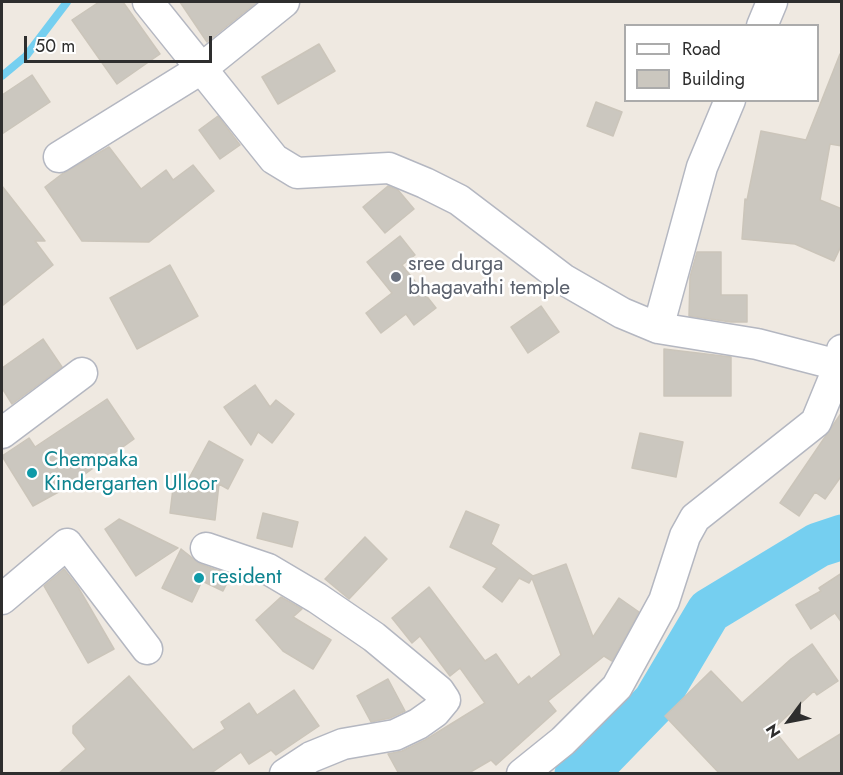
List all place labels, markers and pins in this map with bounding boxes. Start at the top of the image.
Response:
place label: sree durga bhagavathi temple [408,252,570,302]
marker: sree durga bhagavathi temple [389,270,403,284]
place label: Chempaka Kindergarten Ulloor [44,448,217,498]
marker: Chempaka Kindergarten Ulloor [25,466,39,480]
place label: resident [211,565,281,591]
marker: resident [192,571,206,585]

